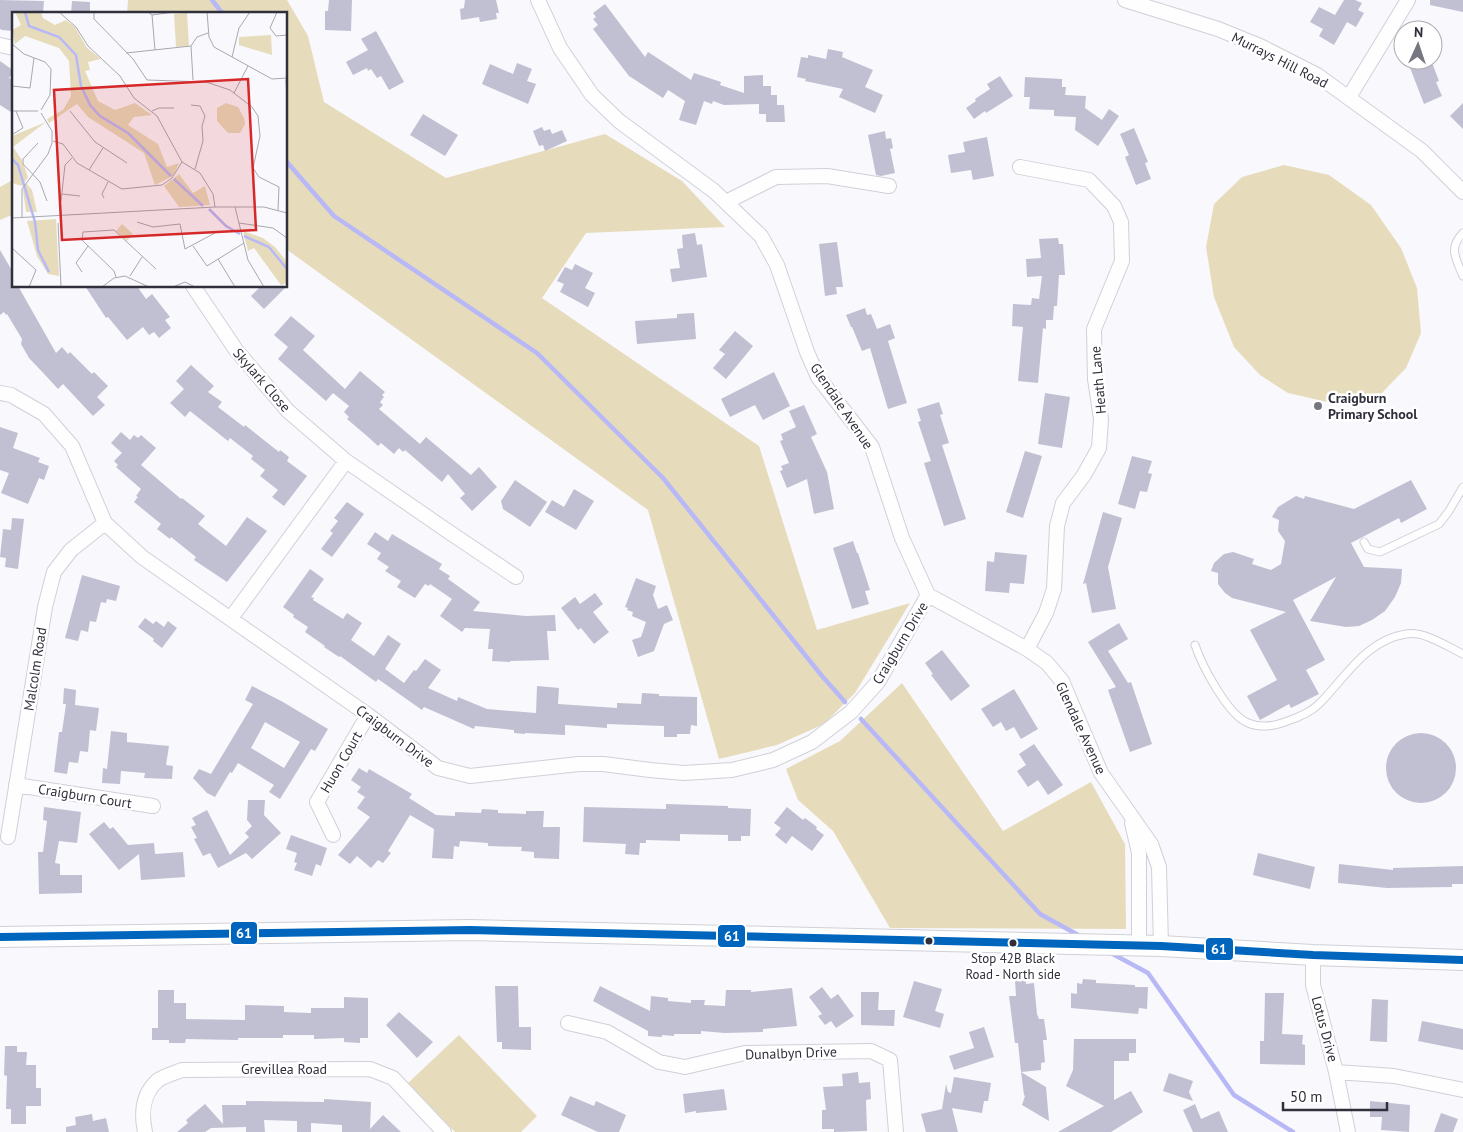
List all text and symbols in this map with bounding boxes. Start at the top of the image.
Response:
inset map [12,12,288,288]
north arrow [1393,20,1443,70]
text: N [1414,23,1424,41]
street label: Murrays Hill Road [1229,28,1331,92]
street label: Skylark Close [229,344,295,416]
street label: Heath Lane [1086,345,1110,415]
street label: Glendale Avenue [807,359,877,453]
place label: Craigburn Primary School [1328,389,1418,423]
marker: Craigburn Primary School [1312,400,1324,412]
street label: Craigburn Drive [868,598,932,688]
street label: Malcolm Road [20,626,50,712]
street label: Glendale Avenue [1052,679,1110,777]
street label: Craigburn Drive [352,701,438,771]
street label: Huon Court [316,728,366,796]
street label: Craigburn Court [37,780,133,812]
line badge: 61 [230,921,258,945]
text: 61 [236,924,252,942]
line badge: 61 [717,924,746,948]
text: 61 [724,927,740,945]
unlabelled marker [924,936,934,946]
line badge: 61 [1205,937,1234,961]
marker: Stop 42B Black Road - North side [1008,938,1018,948]
text: 61 [1211,940,1227,958]
place label: Stop 42B Black Road - North side [965,950,1061,983]
street label: Lotus Drive [1308,994,1342,1064]
street label: Dunalbyn Drive [745,1042,837,1064]
street label: Grevillea Road [241,1060,327,1078]
scale bar [1283,1080,1387,1112]
text: 50 m [1290,1087,1323,1106]

